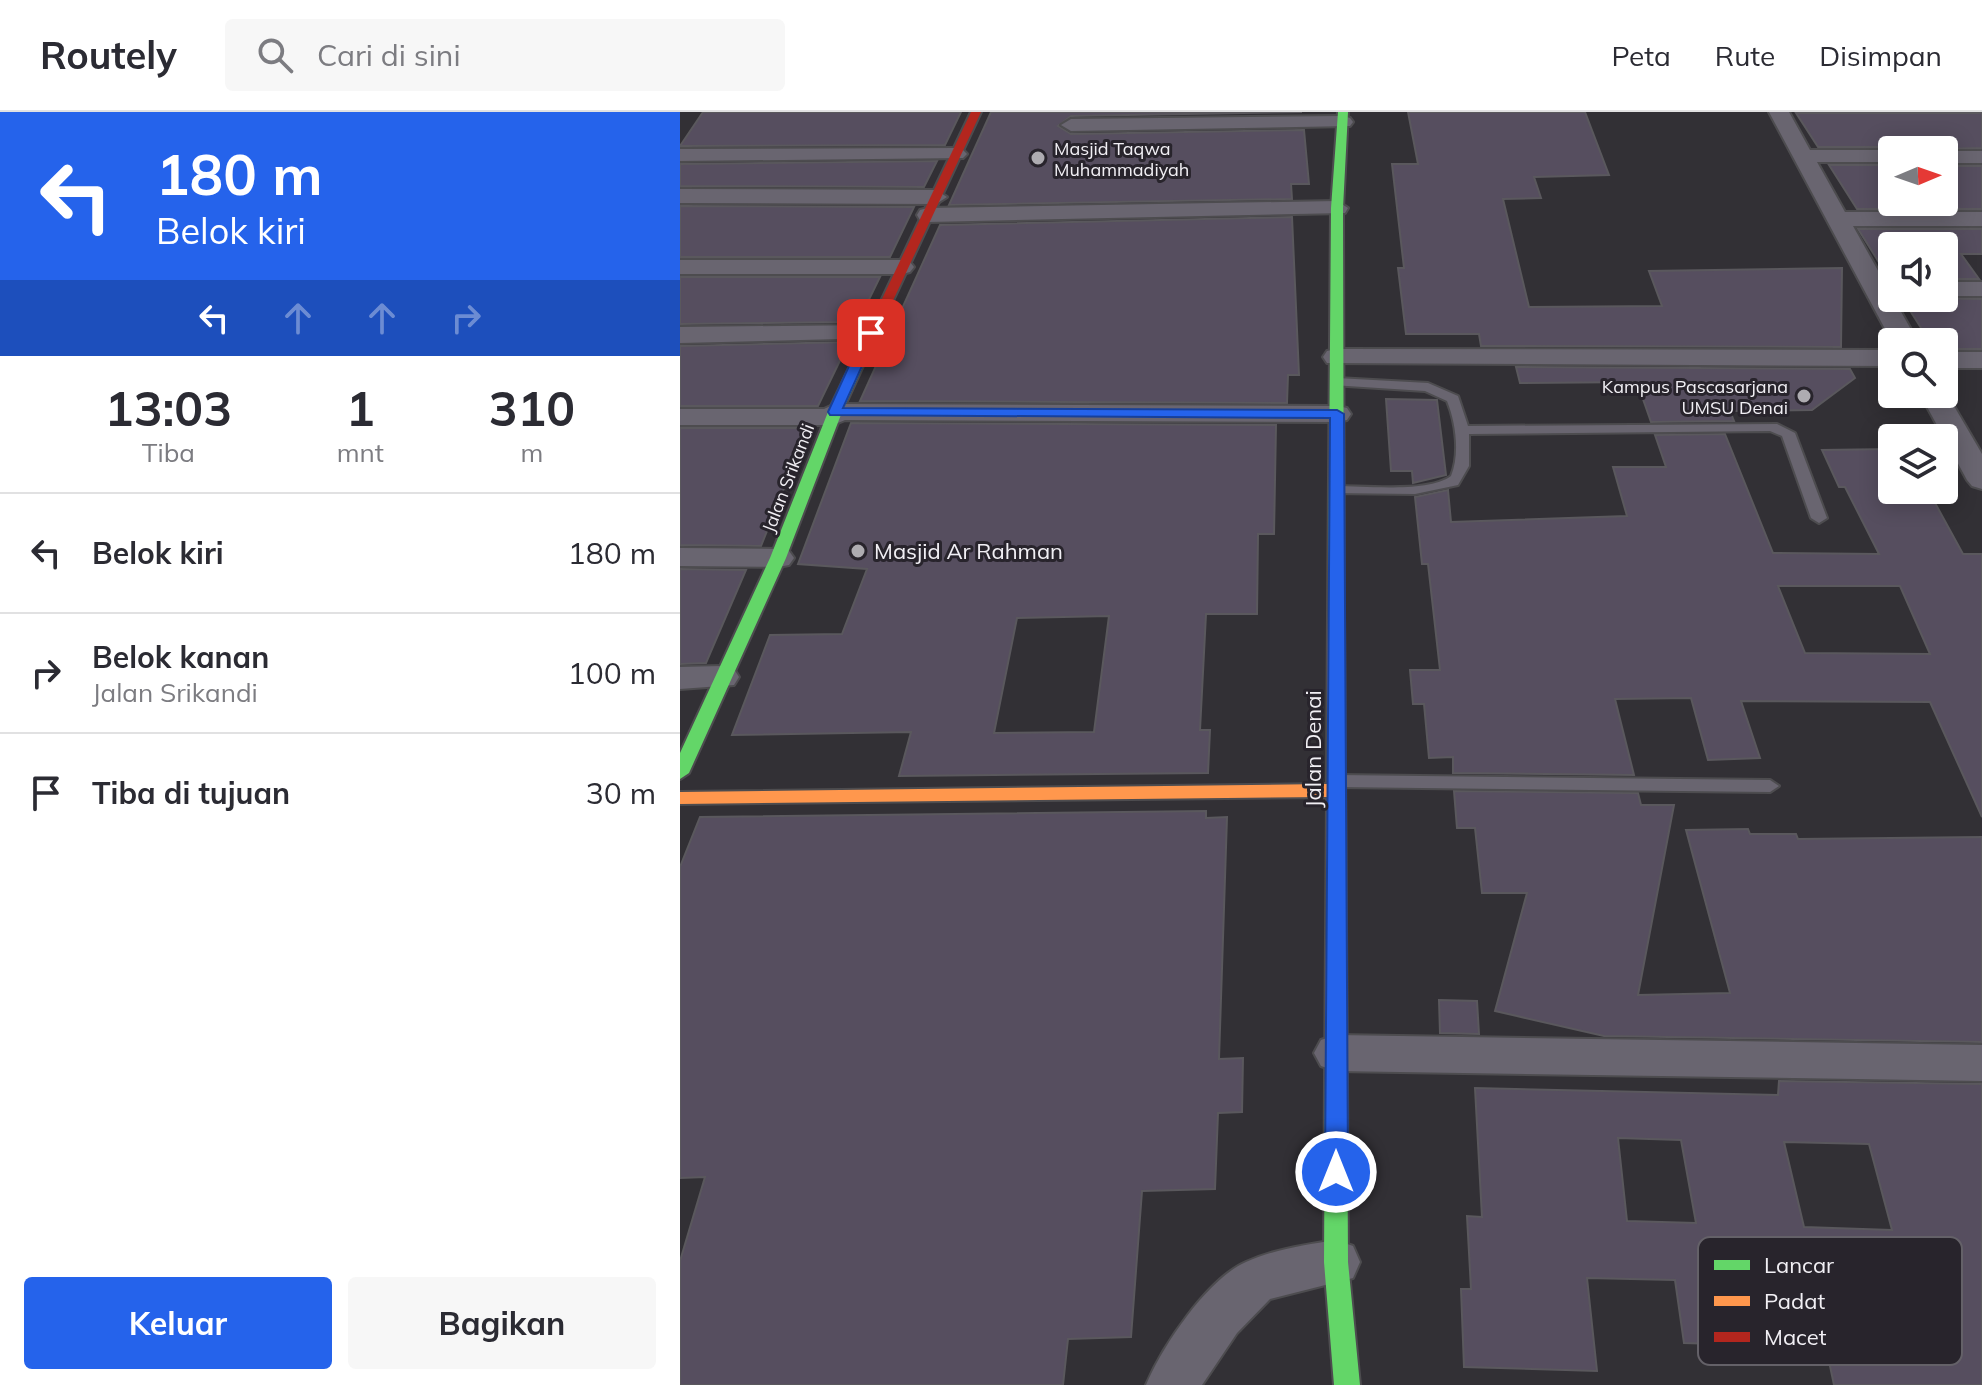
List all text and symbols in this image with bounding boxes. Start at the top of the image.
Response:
search box [225,19,785,91]
text: Routely [40,31,177,79]
icon: search [253,33,297,77]
text: Cari di sini [317,36,461,74]
text: Peta [1611,38,1671,73]
text: Rute [1715,38,1775,73]
text: Disimpan [1819,38,1942,73]
north arrow [1878,136,1958,216]
map controls [1878,136,1958,504]
place label: Masjid Taqwa Muhammadiyah [1054,137,1189,181]
text: 180 m [156,139,323,209]
icon: left [24,144,128,248]
marker: Masjid Taqwa Muhammadiyah [1029,149,1047,167]
text: Belok kiri [156,208,306,253]
button: sound [1878,232,1958,312]
icon: left [192,296,236,340]
icon: ahead [276,296,320,340]
icon: ahead [360,296,404,340]
icon: right [444,296,488,340]
pin [837,299,905,367]
icon: arrive [849,311,893,355]
button: search [1878,328,1958,408]
place label: Kampus Pascasarjana UMSU Denai [1602,375,1788,419]
text: 13:03 [105,378,232,438]
text: 1 [346,378,375,438]
text: 310 [489,378,575,438]
marker: Kampus Pascasarjana UMSU Denai [1795,387,1813,405]
street label: Jalan Srikandi [757,420,819,536]
button: layers [1878,424,1958,504]
text: Tiba [142,436,195,469]
text: mnt [337,436,384,469]
text: m [521,436,543,469]
icon: left [24,531,68,575]
text: Belok kiri [92,534,224,572]
text: 180 m [568,534,656,572]
place label: Masjid Ar Rahman [874,537,1063,565]
marker: Masjid Ar Rahman [849,542,867,560]
text: Belok kanan [92,638,269,676]
icon: right [24,651,68,695]
text: 100 m [568,654,656,692]
text: Jalan Srikandi [92,676,258,709]
street label: Jalan Denai [1299,690,1327,808]
icon: arrive [24,771,68,815]
text: Tiba di tujuan [92,774,290,812]
text: 30 m [586,774,656,812]
position arrow [1294,1130,1378,1214]
legend [1698,1237,1962,1365]
text: Lancar [1764,1251,1834,1279]
button: Keluar [24,1277,332,1369]
button: Bagikan [348,1277,656,1369]
text: Padat [1764,1287,1825,1315]
text: Macet [1764,1323,1827,1351]

